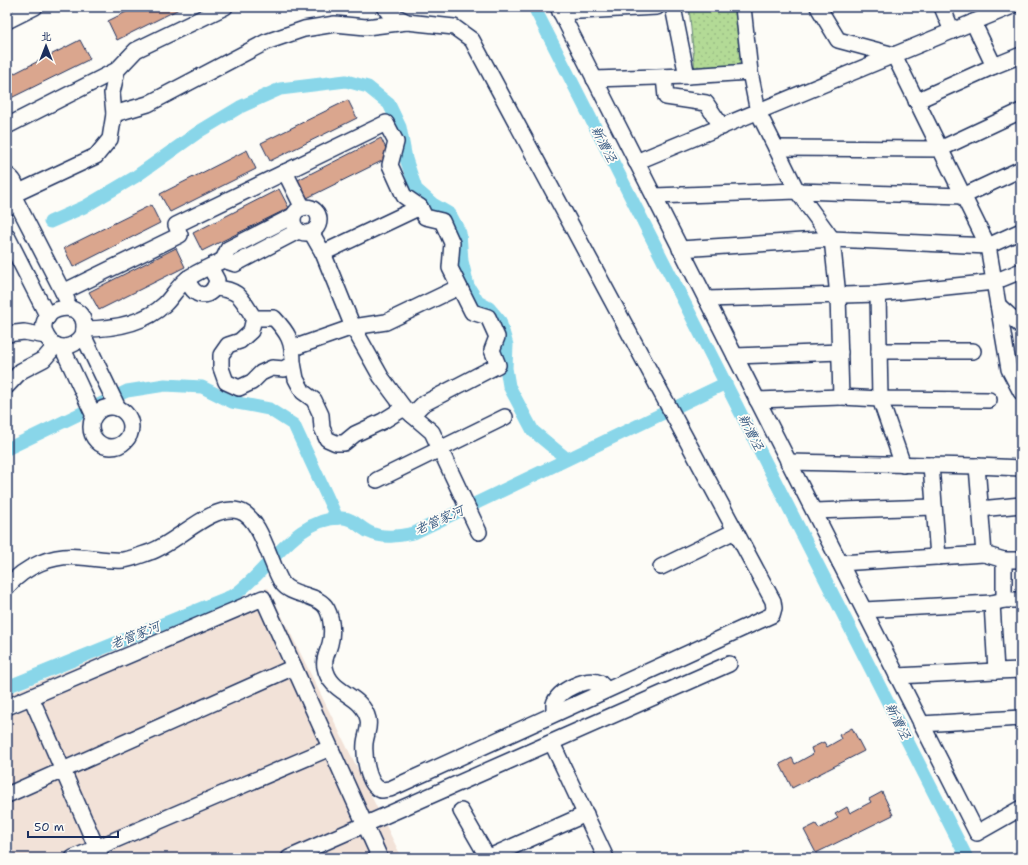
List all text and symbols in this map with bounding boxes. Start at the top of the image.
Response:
north arrow [26,26,66,66]
text: 北 [41,29,52,44]
water label: 新漕泾 [588,123,621,166]
water label: 新漕泾 [735,411,768,454]
water label: 老管家河 [412,501,468,538]
water label: 老管家河 [108,617,164,653]
water label: 新漕泾 [882,700,915,743]
scale bar [28,813,118,839]
text: 50 m [34,819,64,835]

